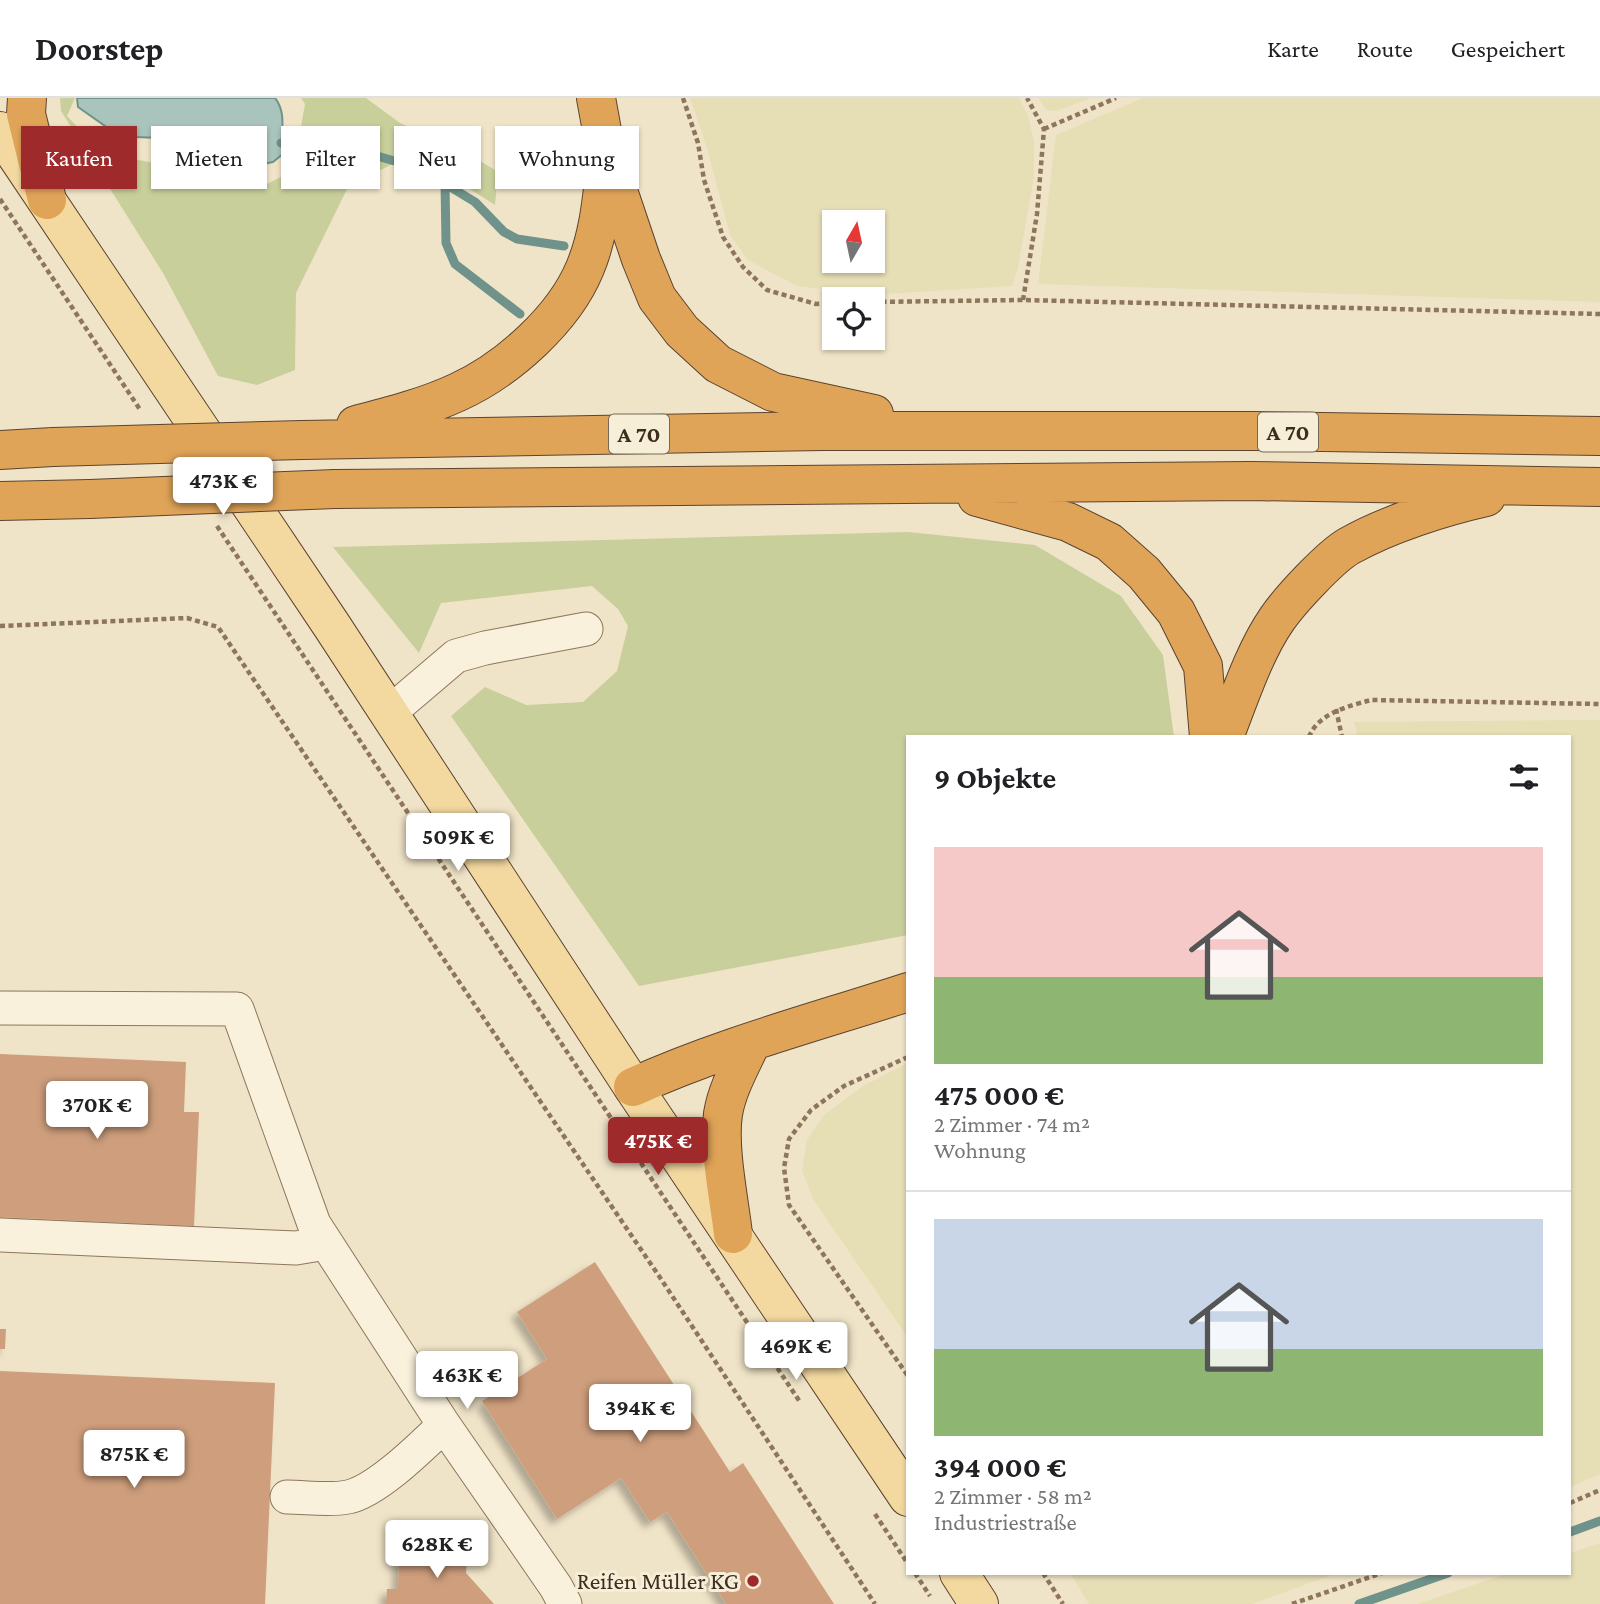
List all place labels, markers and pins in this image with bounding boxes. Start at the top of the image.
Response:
pin: 473K € [166,458,280,517]
pin: 509K € [401,814,515,873]
pin: 370K € [40,1082,154,1141]
pin: 475K € [601,1118,715,1177]
pin: 469K € [739,1322,853,1382]
pin: 463K € [410,1352,524,1411]
pin: 394K € [583,1384,697,1444]
pin: 875K € [77,1430,191,1490]
pin: 628K € [380,1520,494,1580]
place label: Reifen Müller KG [577,1567,739,1594]
marker: Reifen Müller KG [745,1573,761,1589]

